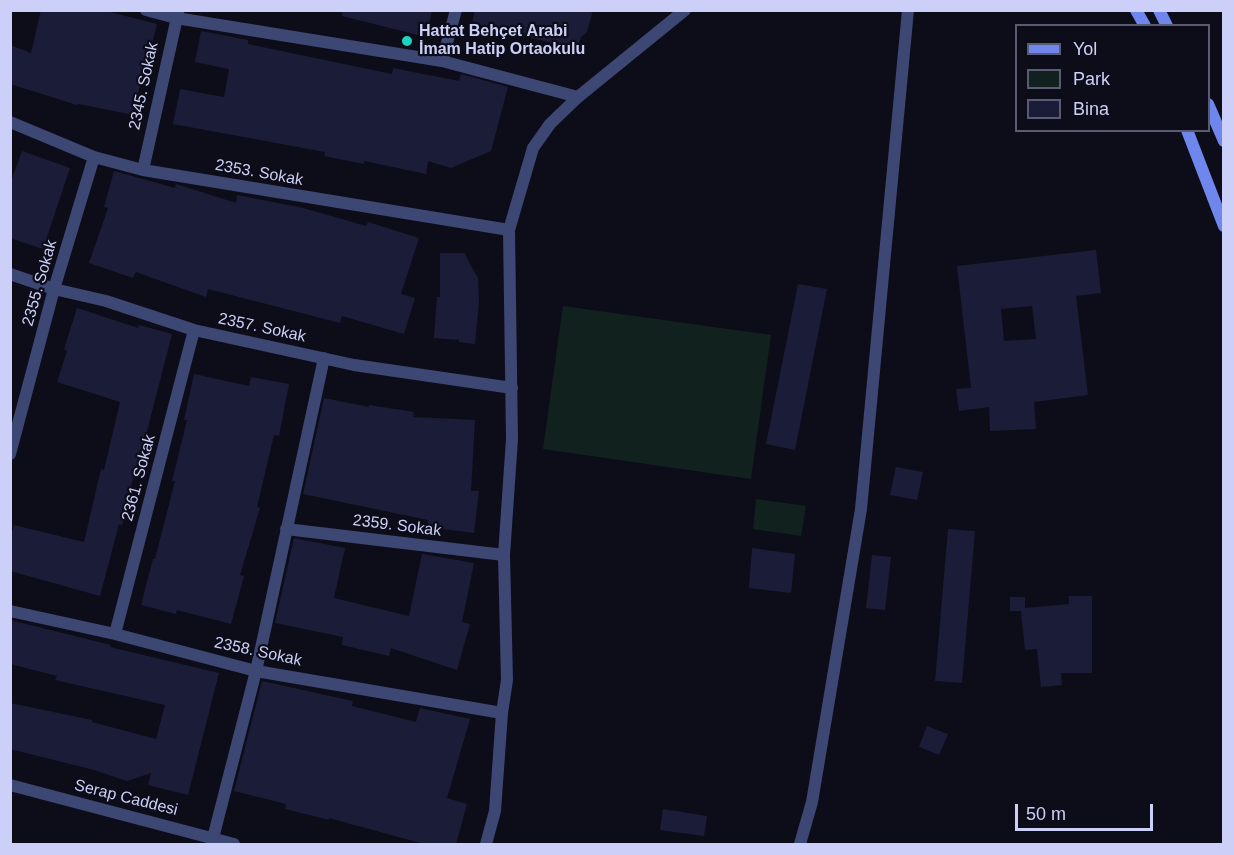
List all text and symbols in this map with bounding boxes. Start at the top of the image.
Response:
place label: Hattat Behçet Arabi İmam Hatip Ortaokulu [419,22,585,60]
legend [1015,24,1210,132]
marker: Hattat Behçet Arabi İmam Hatip Ortaokulu [400,34,414,48]
text: Yol [1073,39,1097,59]
street label: 2345. Sokak [125,40,163,132]
text: Park [1073,69,1110,89]
text: Bina [1073,99,1109,119]
street label: 2353. Sokak [214,156,304,190]
street label: 2355. Sokak [19,238,61,328]
street label: 2357. Sokak [216,309,308,347]
street label: 2361. Sokak [118,433,160,523]
street label: 2359. Sokak [352,511,442,541]
street label: 2358. Sokak [212,633,304,671]
street label: Serap Caddesi [72,776,180,820]
scale bar [1018,792,1156,830]
text: 50 m [1026,804,1066,824]

